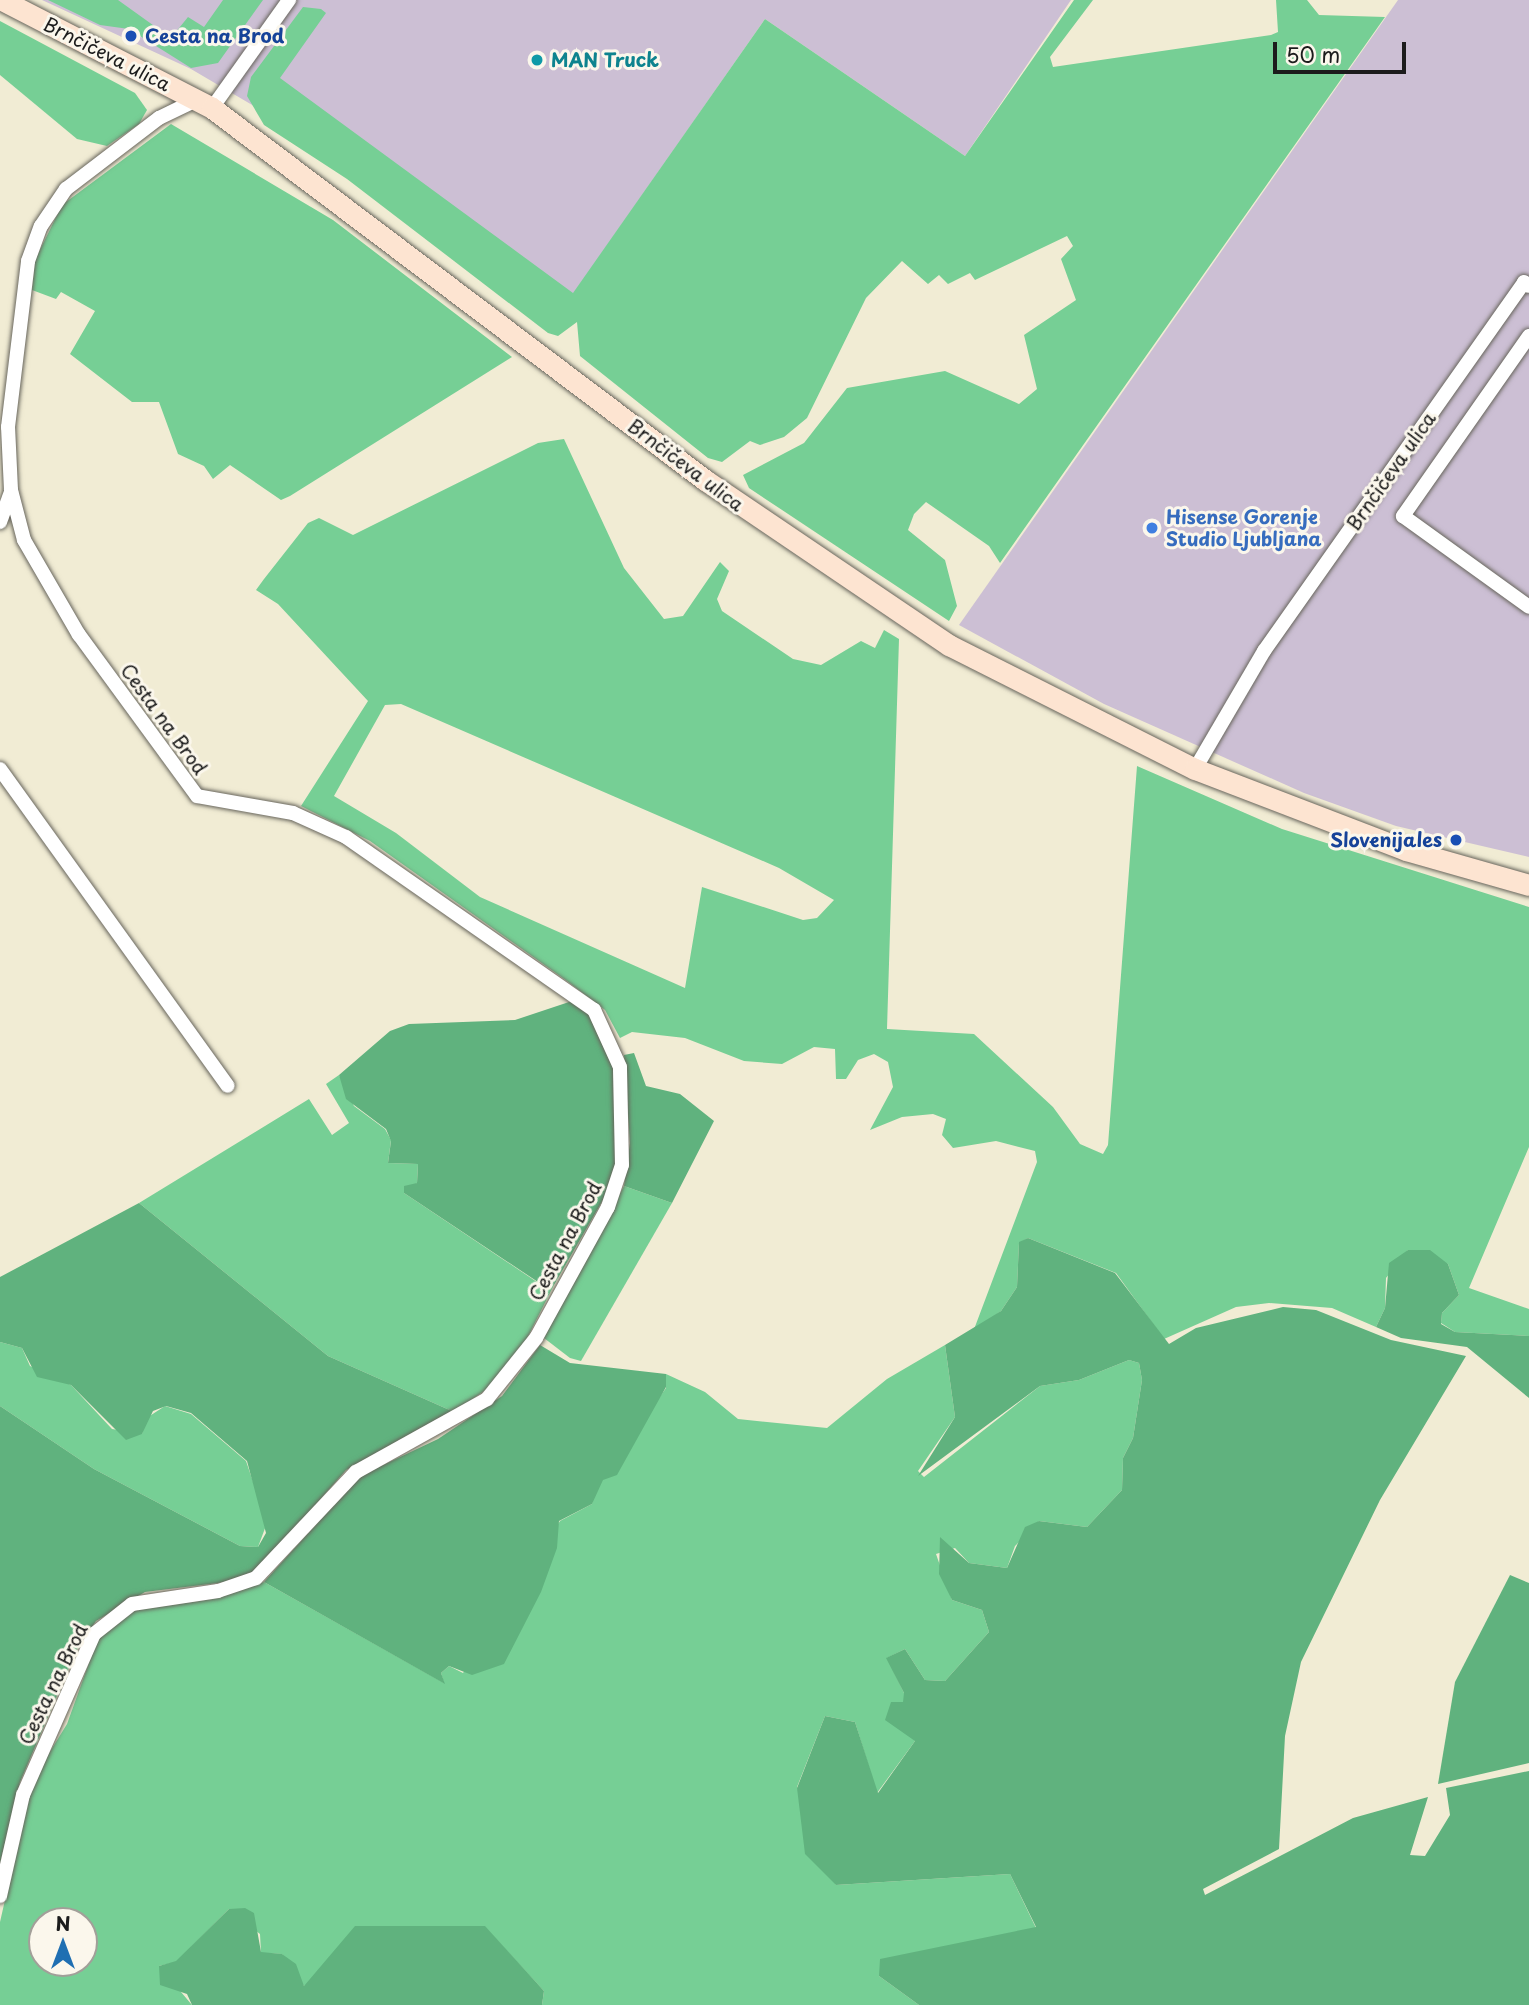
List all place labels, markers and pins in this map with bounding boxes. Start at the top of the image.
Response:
place label: Cesta na Brod [145,25,284,47]
marker: Cesta na Brod [123,28,139,44]
place label: MAN Truck [551,49,659,71]
marker: MAN Truck [529,52,545,68]
place label: Hisense Gorenje Studio Ljubljana [1166,506,1322,550]
marker: Hisense Gorenje Studio Ljubljana [1144,520,1160,536]
place label: Slovenijales [1330,829,1442,851]
marker: Slovenijales [1448,832,1464,848]

